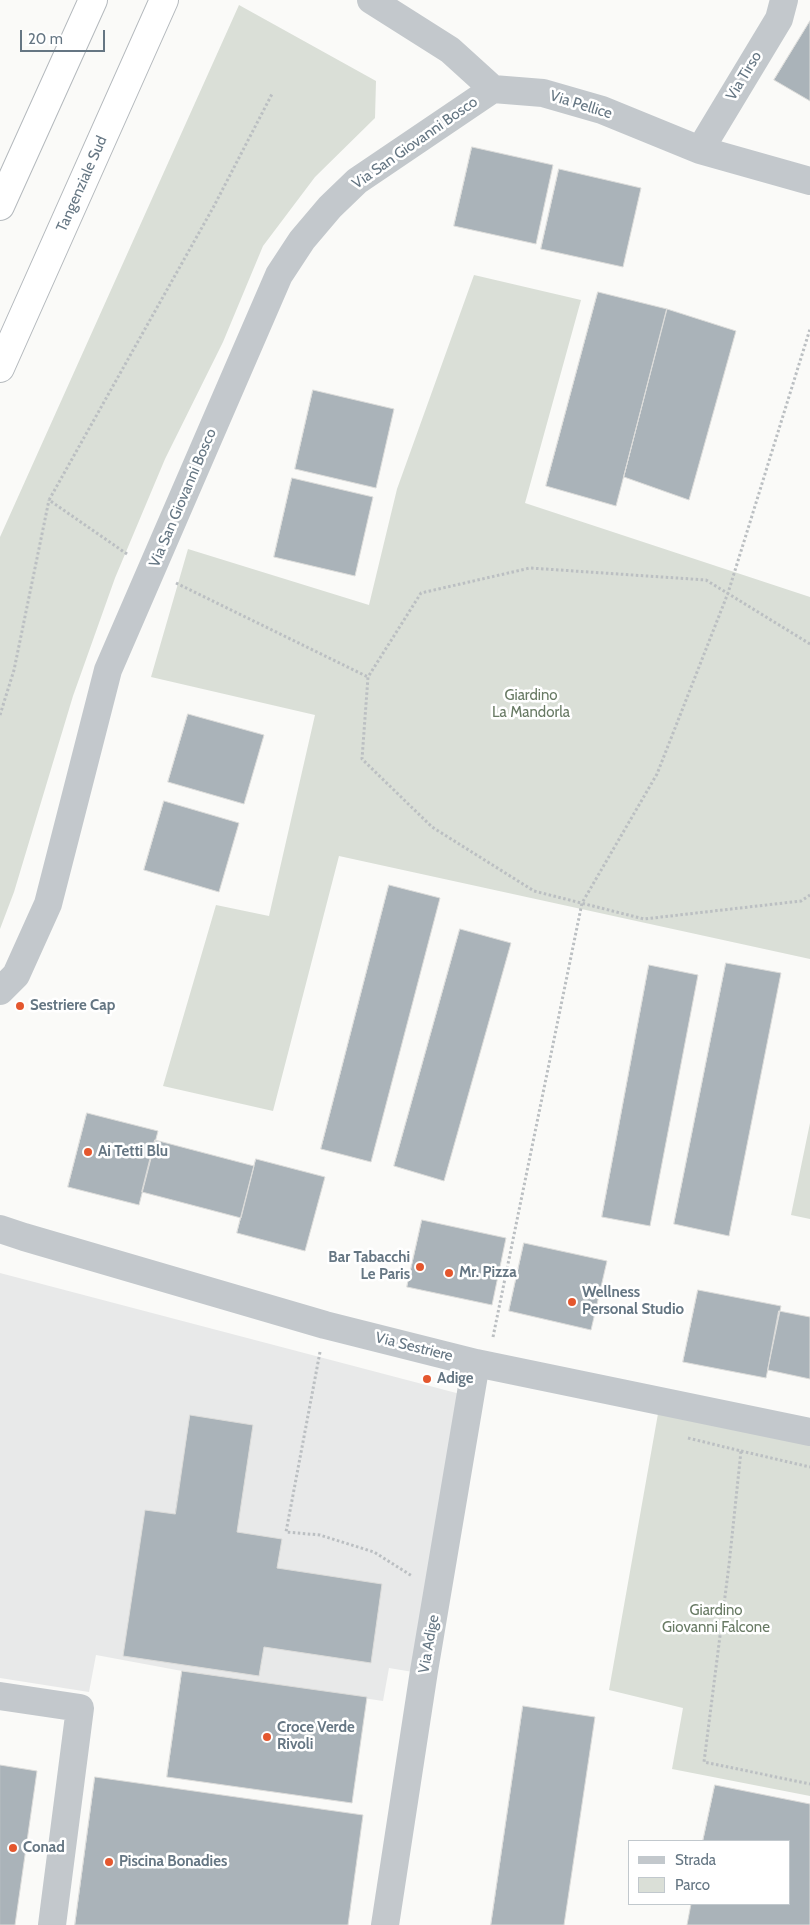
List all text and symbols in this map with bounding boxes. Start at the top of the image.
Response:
scale bar [22,20,108,52]
text: 20 m [28,30,63,48]
street label: Via Tirso [722,48,766,104]
street label: Via Pellice [548,87,614,123]
street label: Via San Giovanni Bosco [349,93,481,193]
street label: Tangenziale Sud [53,133,111,235]
street label: Via San Giovanni Bosco [146,426,220,570]
park label: Giardino La Mandorla [492,687,570,722]
place label: Sestriere Cap [30,997,115,1015]
marker: Sestriere Cap [14,1000,26,1012]
place label: Ai Tetti Blu [98,1143,168,1161]
marker: Ai Tetti Blu [82,1146,94,1158]
place label: Bar Tabacchi Le Paris [328,1249,410,1284]
marker: Bar Tabacchi Le Paris [414,1261,426,1273]
place label: Mr. Pizza [459,1264,517,1282]
marker: Mr. Pizza [443,1267,455,1279]
place label: Wellness Personal Studio [582,1284,684,1319]
marker: Wellness Personal Studio [566,1296,578,1308]
street label: Via Sestriere [373,1329,455,1365]
place label: Adige [437,1370,474,1388]
marker: Adige [421,1373,433,1385]
park label: Giardino Giovanni Falcone [662,1602,770,1637]
street label: Via Adige [415,1613,443,1675]
place label: Croce Verde Rivoli [277,1719,355,1754]
marker: Croce Verde Rivoli [261,1731,273,1743]
place label: Conad [23,1839,65,1857]
legend [628,1840,790,1905]
marker: Conad [7,1842,19,1854]
text: Strada [675,1851,716,1869]
place label: Piscina Bonadies [119,1853,227,1871]
marker: Piscina Bonadies [103,1856,115,1868]
text: Parco [675,1876,710,1894]

